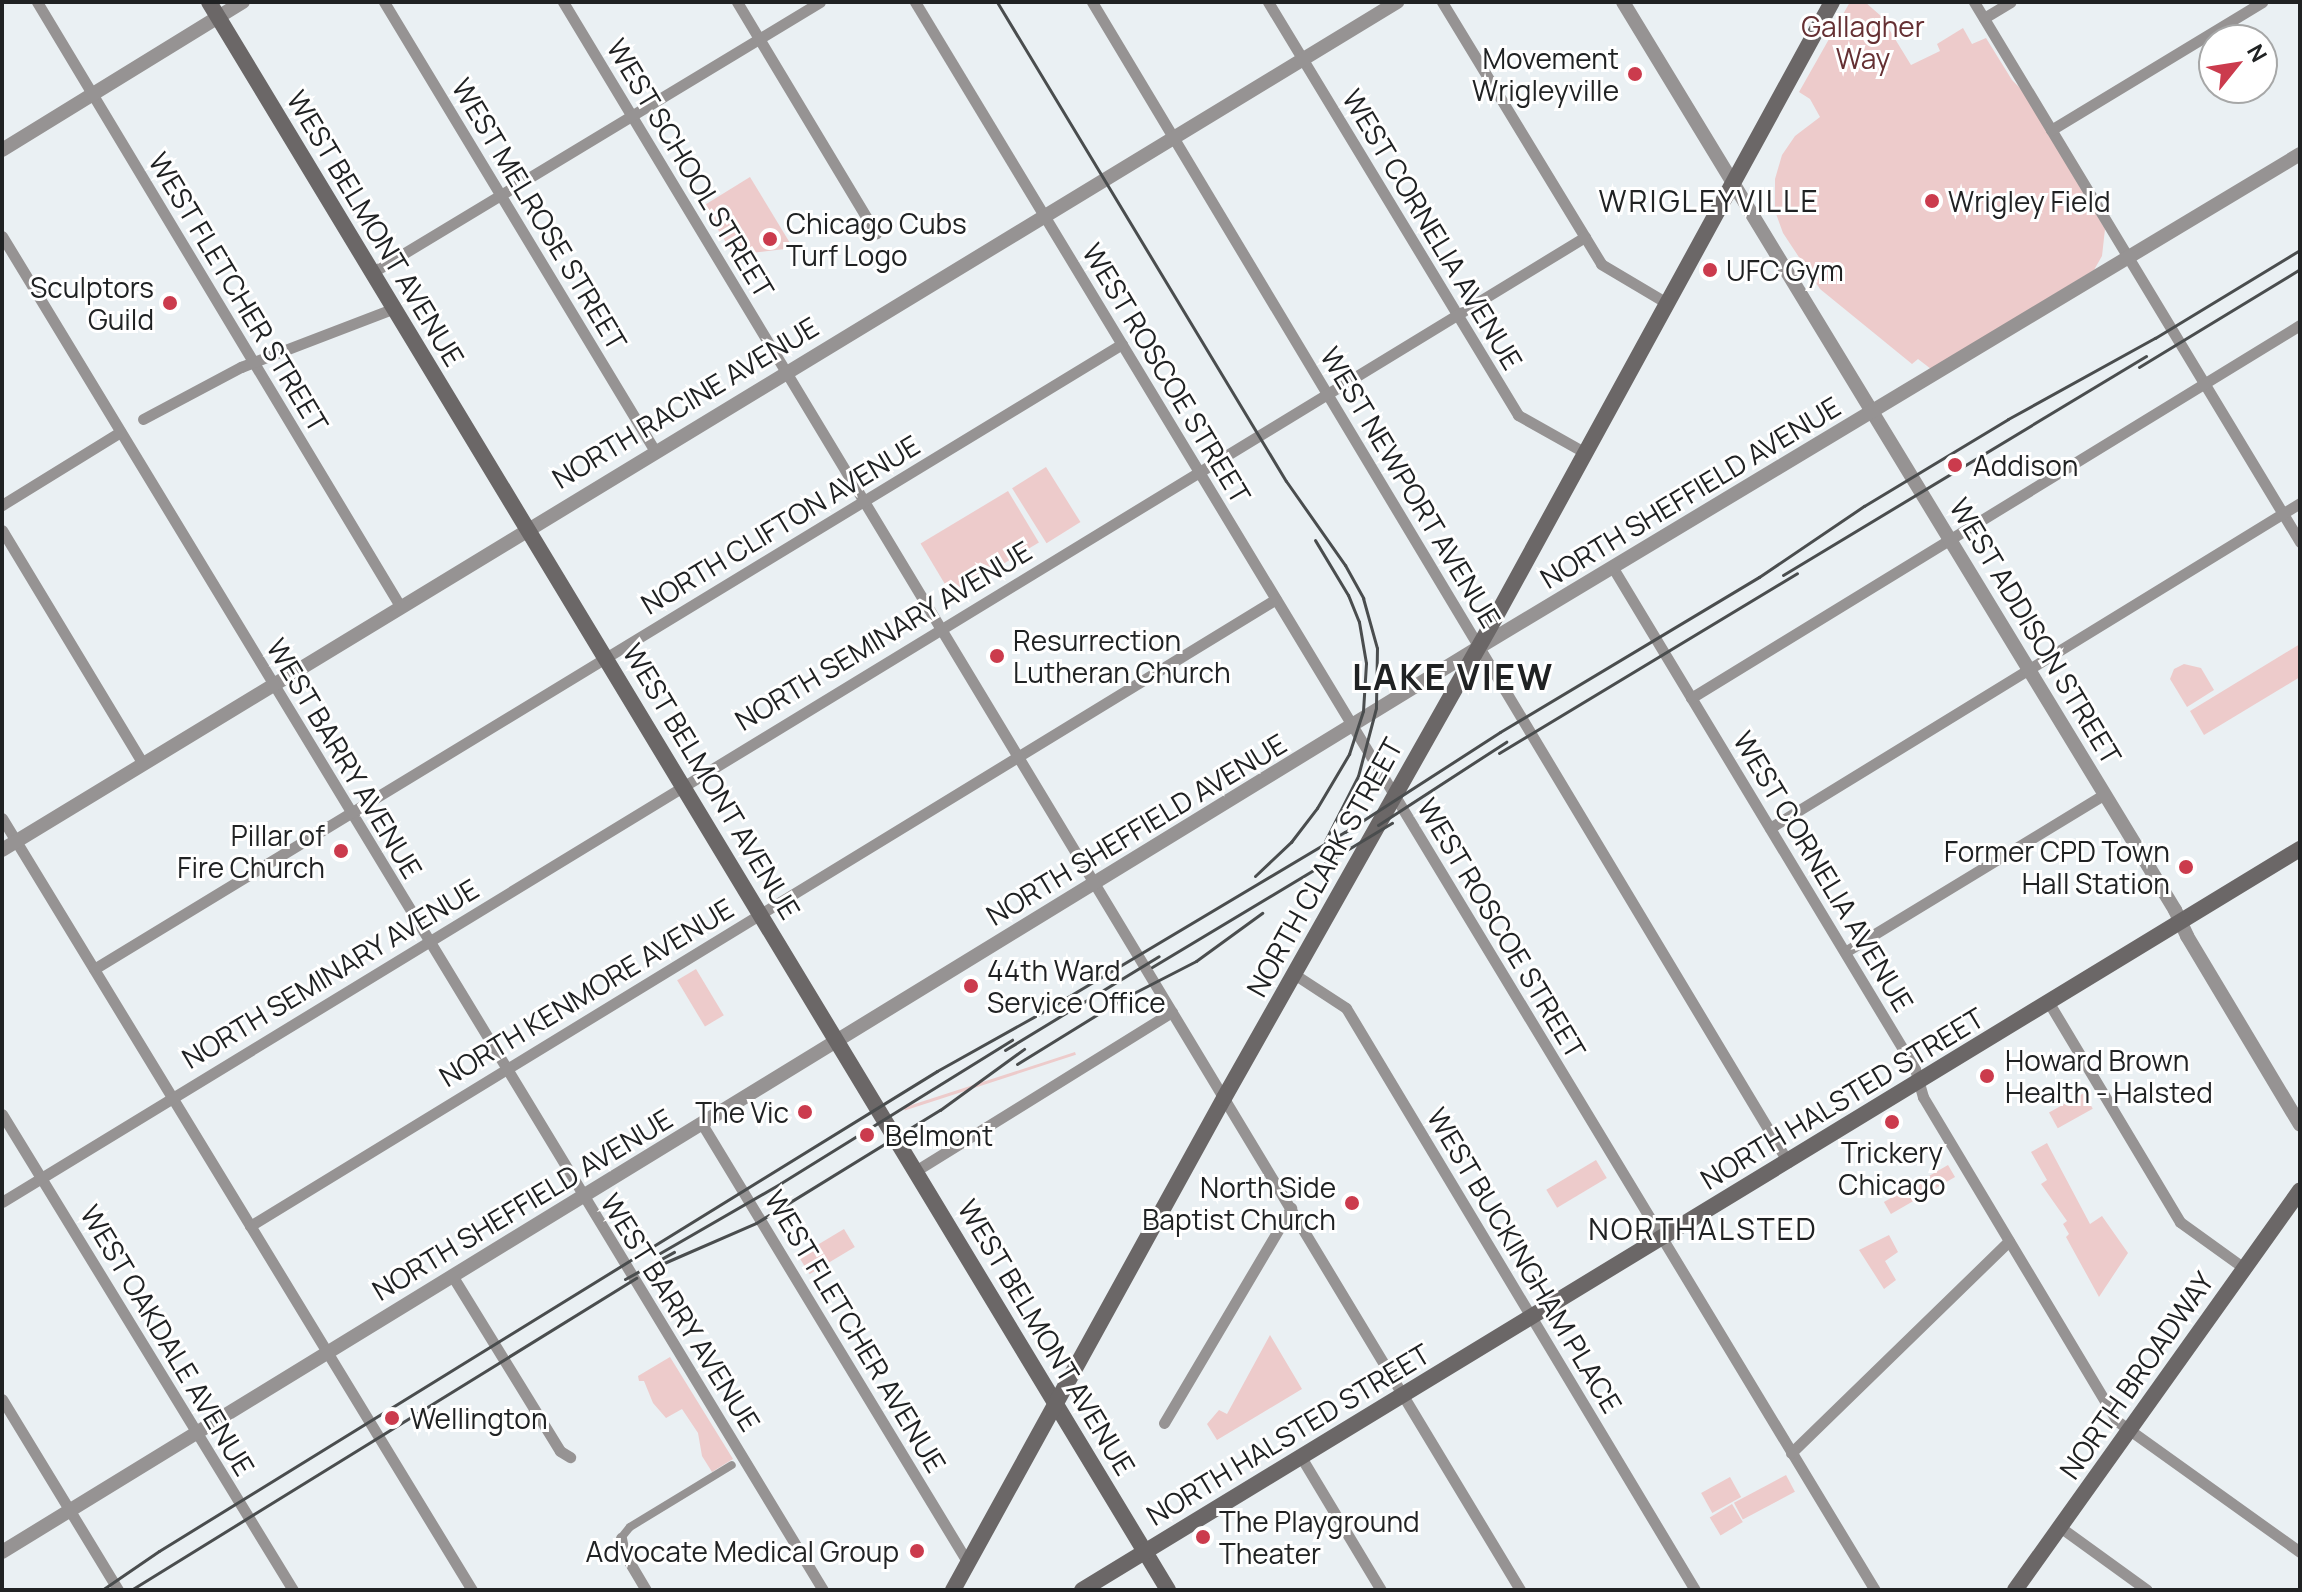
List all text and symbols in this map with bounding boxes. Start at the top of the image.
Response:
park label: Gallagher Way [1801,9,1925,75]
north arrow [2198,24,2278,104]
street label: WEST SCHOOL STREET [600,32,782,304]
text: N [2240,39,2274,67]
place label: Movement Wrigleyville [1472,41,1619,107]
marker: Movement Wrigleyville [1626,65,1644,83]
street label: WEST MELROSE STREET [445,72,635,356]
street label: WEST BELMONT AVENUE [280,83,472,373]
street label: WEST CORNELIA AVENUE [1336,83,1530,375]
street label: WEST FLETCHER STREET [142,146,336,438]
district label: WRIGLEYVILLE [1598,183,1820,219]
place label: Wrigley Field [1948,184,2111,218]
marker: Wrigley Field [1923,192,1941,210]
place label: Chicago Cubs Turf Logo [786,206,967,272]
marker: Chicago Cubs Turf Logo [761,230,779,248]
street label: WEST ROSCOE STREET [1076,237,1258,509]
place label: UFC Gym [1726,253,1844,287]
marker: UFC Gym [1701,261,1719,279]
place label: Sculptors Guild [30,270,154,336]
marker: Sculptors Guild [161,294,179,312]
street label: NORTH RACINE AVENUE [546,309,824,495]
street label: WEST NEWPORT AVENUE [1313,340,1509,634]
street label: NORTH SHEFFIELD AVENUE [1534,389,1846,595]
street label: NORTH CLIFTON AVENUE [635,428,925,620]
place label: Addison [1973,448,2078,482]
marker: Addison [1944,454,1966,476]
street label: WEST ADDISON STREET [1943,491,2129,771]
street label: NORTH SEMINARY AVENUE [728,533,1038,737]
place label: Resurrection Lutheran Church [1013,623,1231,689]
street label: WEST BARRY AVENUE [260,631,430,885]
street label: WEST BELMONT AVENUE [616,636,808,926]
marker: Resurrection Lutheran Church [988,647,1006,665]
district label: LAKE VIEW [1352,655,1554,699]
street label: WEST CORNELIA AVENUE [1727,725,1921,1017]
street label: NORTH SHEFFIELD AVENUE [980,726,1292,932]
street label: NORTH CLARK STREET [1239,732,1409,1002]
street label: WEST ROSCOE STREET [1411,792,1593,1064]
place label: Pillar of Fire Church [177,818,325,884]
place label: Former CPD Town Hall Station [1944,834,2170,900]
marker: Pillar of Fire Church [332,842,350,860]
marker: Former CPD Town Hall Station [2177,858,2195,876]
street label: NORTH SEMINARY AVENUE [175,871,485,1075]
street label: NORTH KENMORE AVENUE [433,891,739,1093]
place label: 44th Ward Service Office [987,953,1166,1019]
marker: 44th Ward Service Office [962,977,980,995]
street label: NORTH HALSTED STREET [1694,1000,1990,1196]
place label: Howard Brown Health - Halsted [2005,1043,2213,1109]
marker: Howard Brown Health - Halsted [1976,1065,1998,1087]
place label: The Vic [695,1095,789,1129]
street label: NORTH SHEFFIELD AVENUE [366,1101,678,1307]
street label: WEST BUCKINGHAM PLACE [1420,1101,1630,1419]
marker: The Vic [796,1103,814,1121]
marker: Trickery Chicago [1883,1113,1901,1131]
place label: Belmont [885,1118,993,1152]
marker: Belmont [856,1124,878,1146]
place label: Trickery Chicago [1838,1135,1946,1201]
place label: North Side Baptist Church [1142,1170,1336,1236]
street label: WEST FLETCHER AVENUE [758,1184,954,1478]
street label: WEST BARRY AVENUE [594,1186,768,1438]
street label: WEST BELMONT AVENUE [951,1192,1143,1482]
marker: North Side Baptist Church [1343,1194,1361,1212]
street label: WEST OAKDALE AVENUE [74,1198,262,1482]
district label: NORTHALSTED [1588,1211,1818,1247]
street label: NORTH BROADWAY [2052,1265,2220,1485]
street label: NORTH HALSTED STREET [1140,1336,1436,1532]
place label: Wellington [410,1401,548,1435]
marker: Wellington [381,1407,403,1429]
place label: The Playground Theater [1219,1504,1420,1570]
marker: The Playground Theater [1194,1528,1212,1546]
place label: Advocate Medical Group [585,1534,899,1568]
marker: Advocate Medical Group [906,1540,928,1562]

